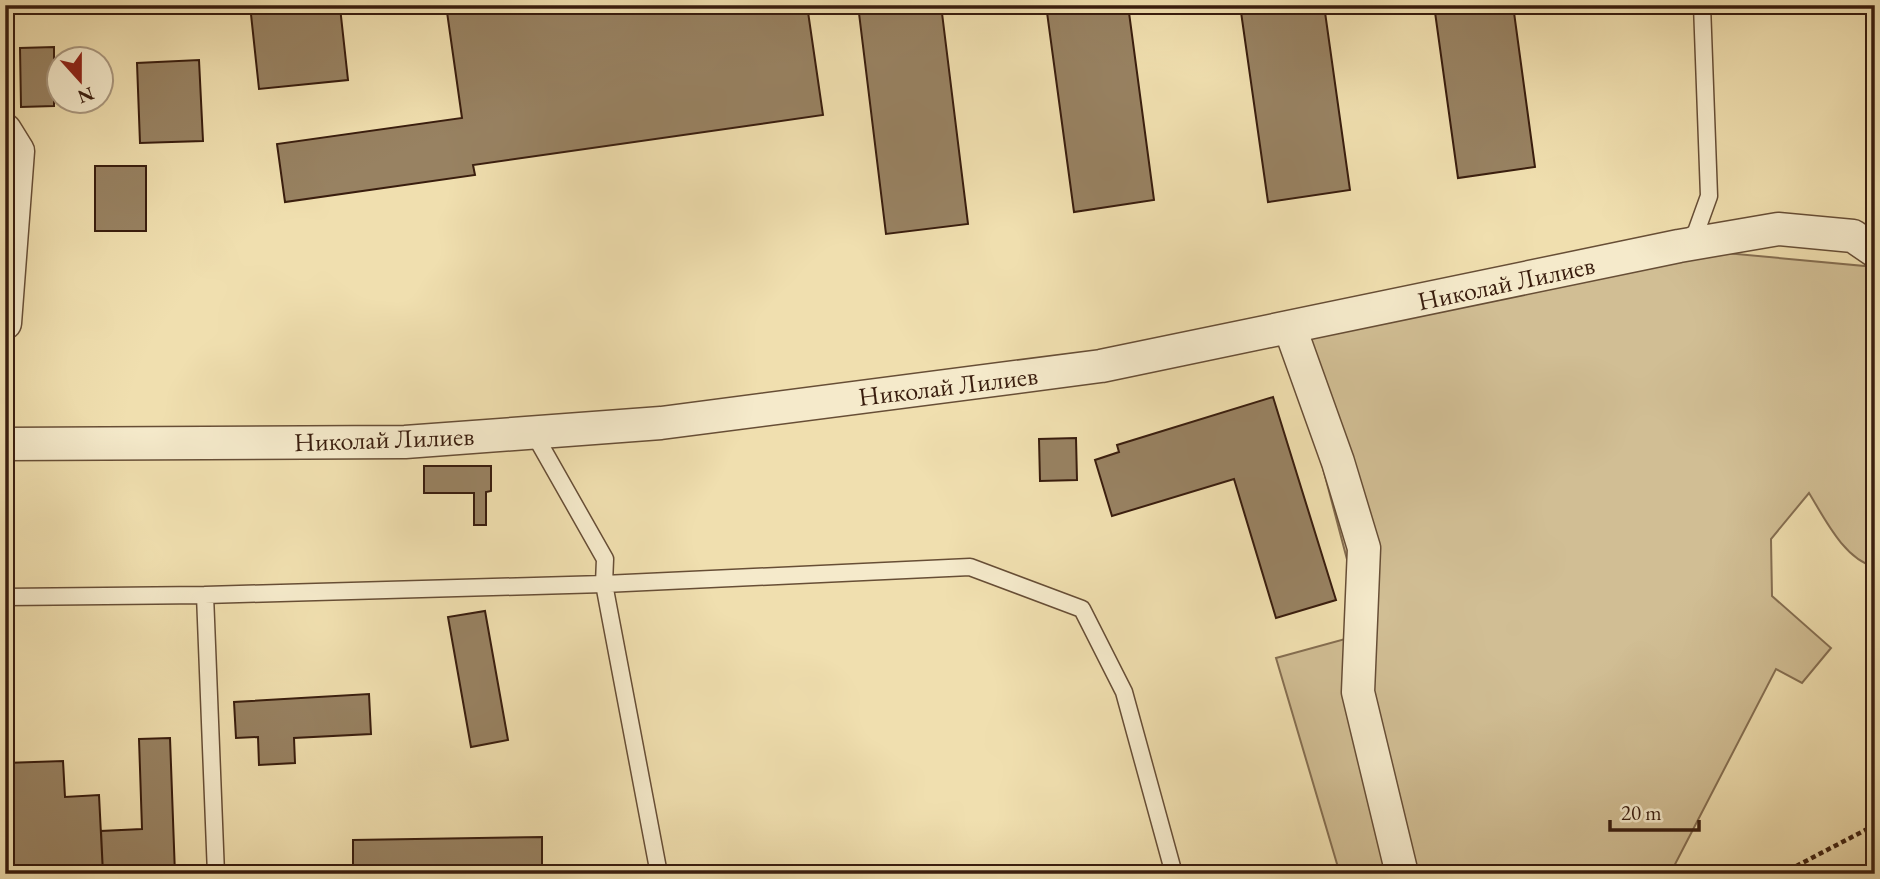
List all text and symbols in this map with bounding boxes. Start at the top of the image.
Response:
north arrow [46,46,116,116]
text: N [74,81,98,110]
street label: Николай Лилиев [1414,248,1598,318]
street label: Николай Лилиев [856,358,1040,414]
street label: Николай Лилиев [293,419,475,459]
scale bar [1610,788,1700,832]
text: 20 m [1621,799,1662,826]

